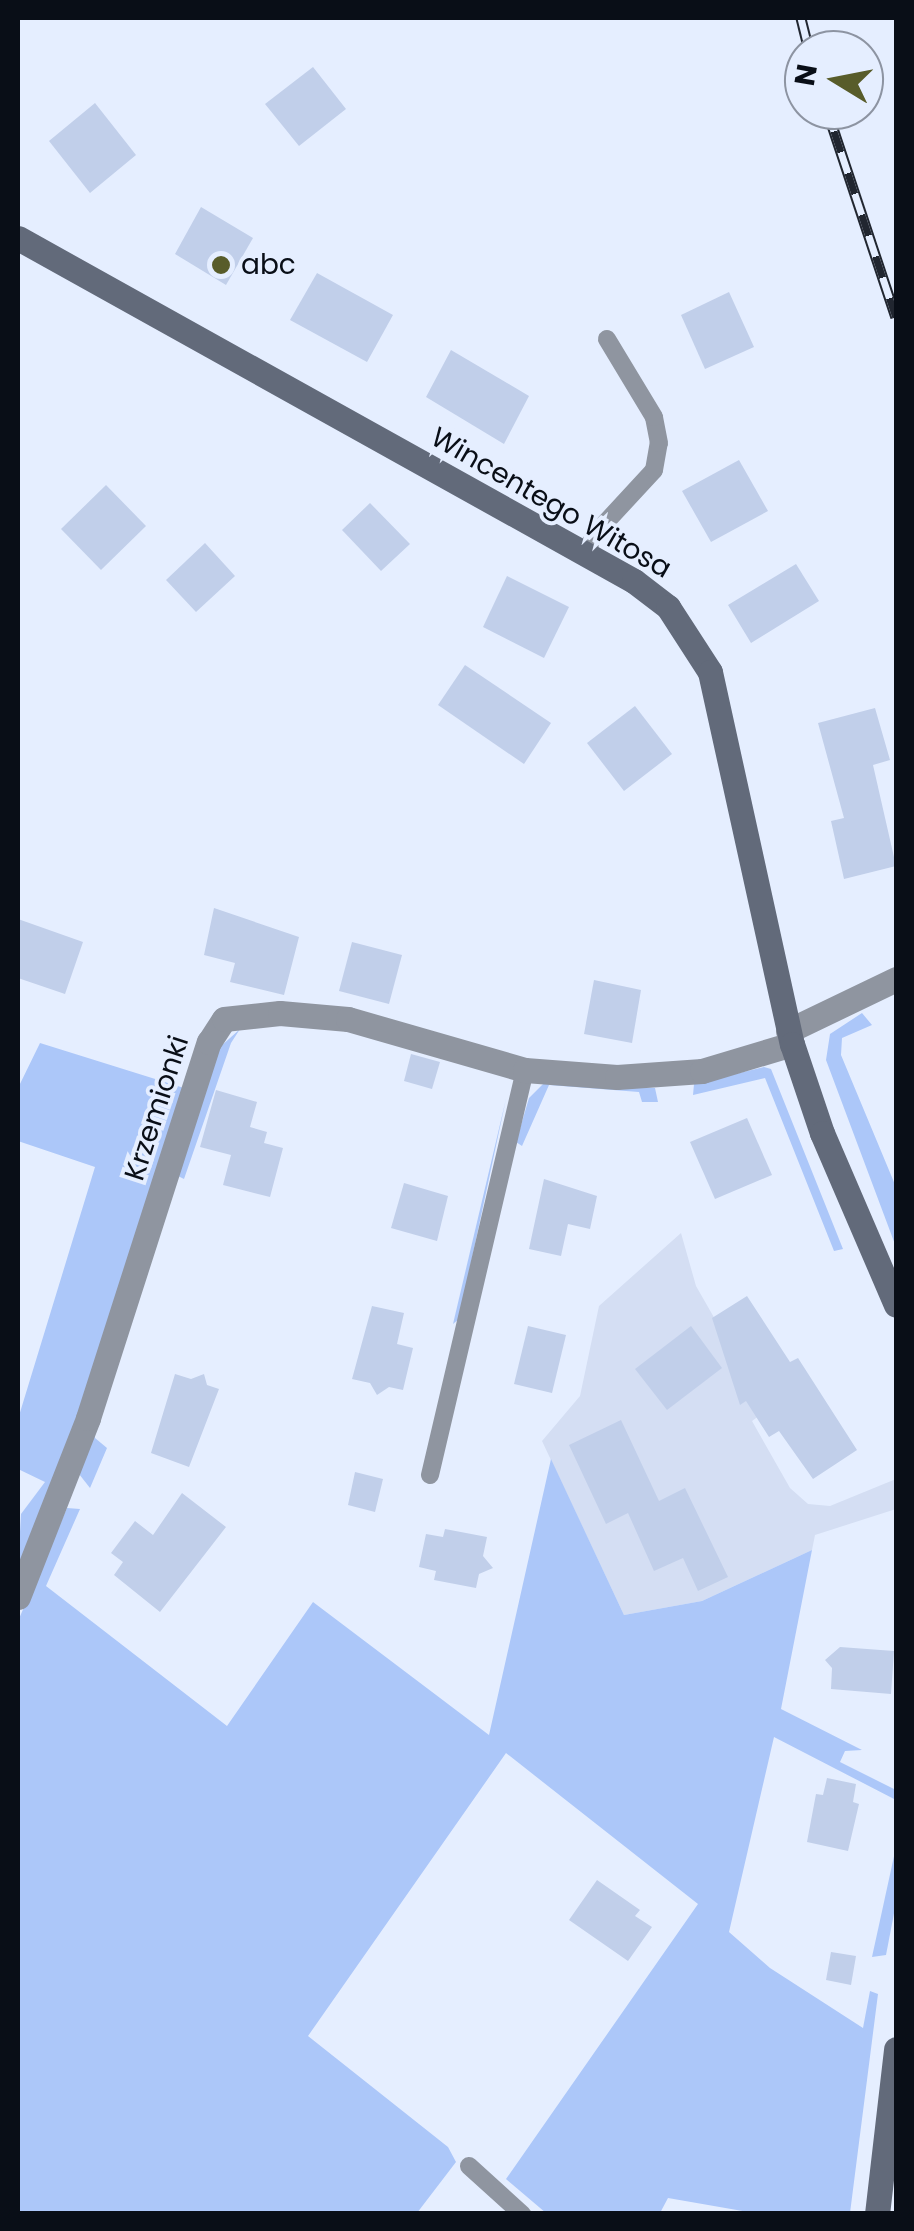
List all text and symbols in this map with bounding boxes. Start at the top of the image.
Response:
north arrow [784,30,884,130]
text: N [785,61,827,89]
place label: abc [241,248,296,282]
marker: abc [210,254,232,276]
street label: Wincentego Witosa [425,420,677,586]
street label: Krzemionki [118,1031,196,1185]

